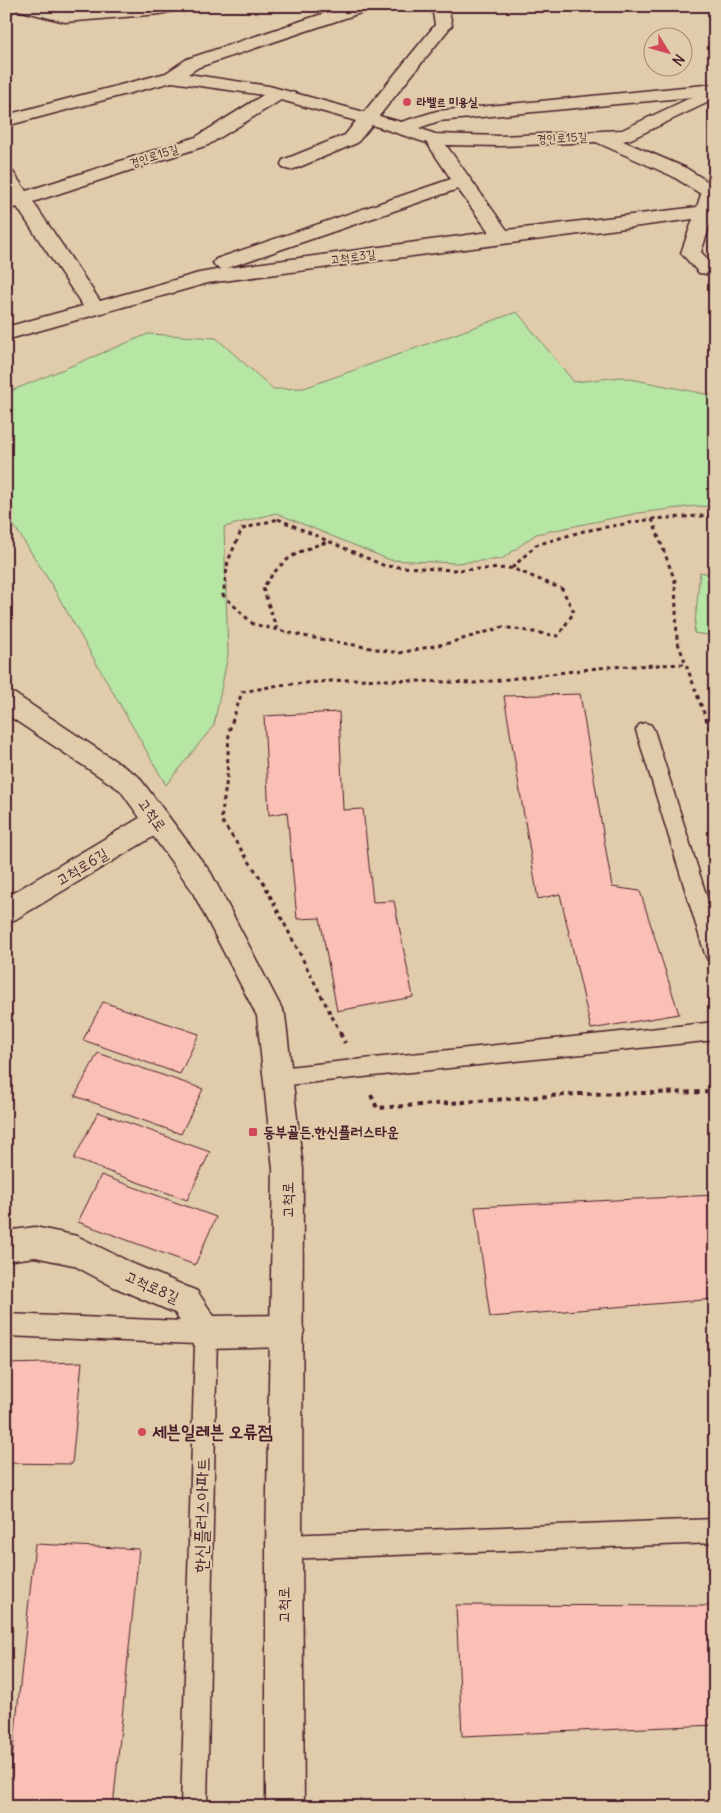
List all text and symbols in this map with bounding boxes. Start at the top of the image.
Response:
north arrow [644,28,694,78]
text: N [668,51,688,69]
place label: 라벨르 미용실 [416,94,478,109]
marker: 라벨르 미용실 [401,96,413,108]
street label: 경인로15길 [536,129,588,146]
street label: 경인로15길 [128,141,180,170]
street label: 고척로3길 [329,246,377,267]
street label: 고척로 [134,794,171,835]
street label: 고척로6길 [52,844,111,889]
place label: 동부골든.한신플러스타운 [263,1122,399,1141]
marker: 동부골든.한신플러스타운 [247,1126,259,1138]
street label: 고척로 [278,1182,297,1218]
street label: 고척로8길 [122,1266,182,1307]
place label: 세븐일레븐 오류점 [152,1420,273,1443]
marker: 세븐일레븐 오류점 [136,1426,148,1438]
street label: 한신플러스아파트 [189,1457,214,1573]
street label: 고척로 [274,1587,293,1623]

